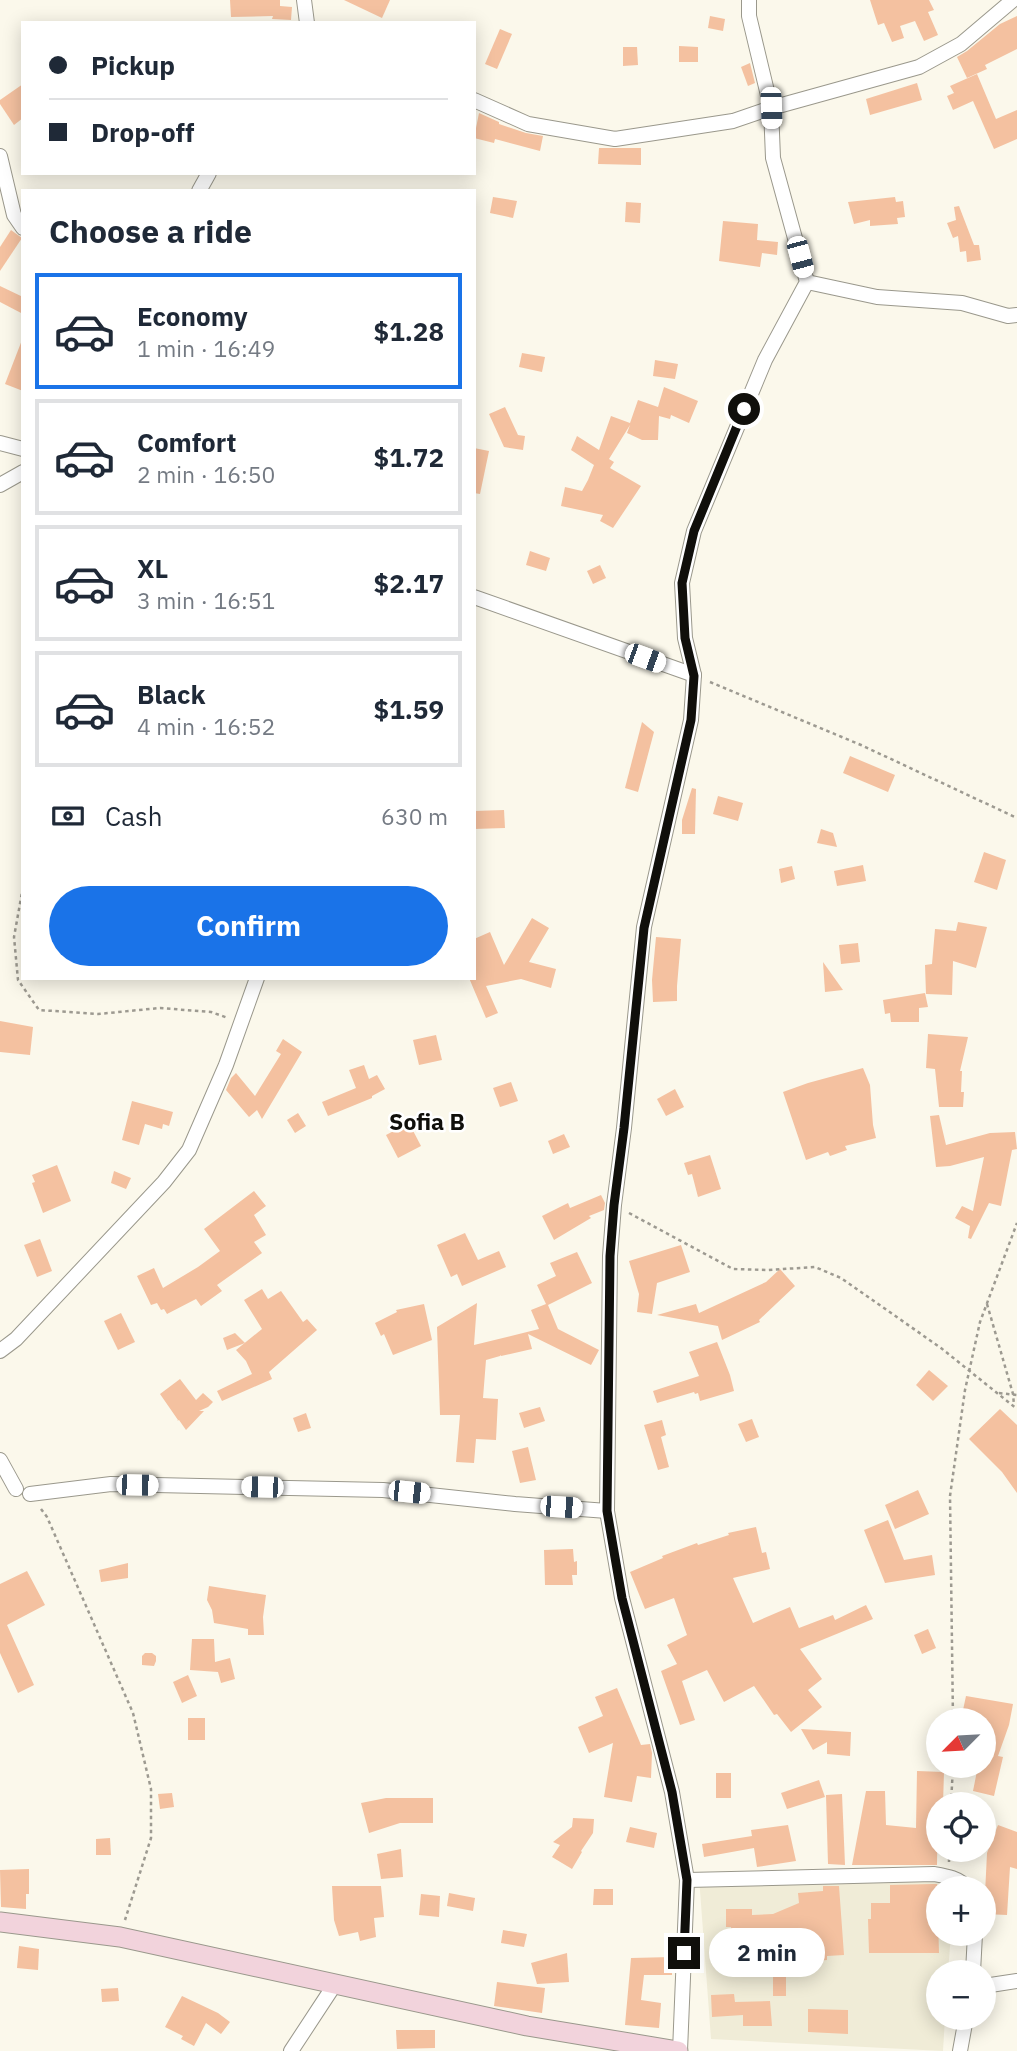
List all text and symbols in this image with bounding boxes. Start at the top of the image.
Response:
text: Pickup [91,48,175,82]
car [760,87,783,129]
text: Drop-off [91,115,194,149]
text: Choose a ride [49,210,252,252]
car [785,234,816,280]
text: Economy [137,299,248,333]
icon: car [53,300,116,363]
text: $1.28 [374,314,444,348]
text: 1 min · 16:49 [137,333,275,363]
route start [728,393,760,425]
text: Comfort [137,425,236,459]
icon: car [53,426,116,489]
text: $1.72 [374,440,444,474]
text: 2 min · 16:50 [137,459,275,489]
text: XL [137,551,168,585]
icon: car [53,552,116,615]
text: $2.17 [374,566,444,600]
text: 3 min · 16:51 [137,585,275,615]
car [622,641,669,675]
text: Black [137,677,205,711]
icon: car [53,678,116,741]
text: $1.59 [374,692,444,726]
text: 4 min · 16:52 [137,711,275,741]
icon: cash [49,797,87,835]
text: Cash [105,799,162,833]
text: 630 m [381,801,448,831]
button: Confirm [49,886,448,966]
district label: Sofia B [389,1106,465,1136]
car [116,1474,159,1496]
car [241,1476,284,1498]
car [388,1479,431,1505]
car [540,1495,583,1519]
north arrow [926,1708,996,1778]
map controls [926,1708,996,2030]
button: locate [926,1792,996,1862]
button: + [926,1876,996,1946]
callout: 2 min [708,1928,824,1978]
route end [668,1937,700,1969]
text: 2 min [737,1937,797,1967]
button: − [926,1960,996,2030]

